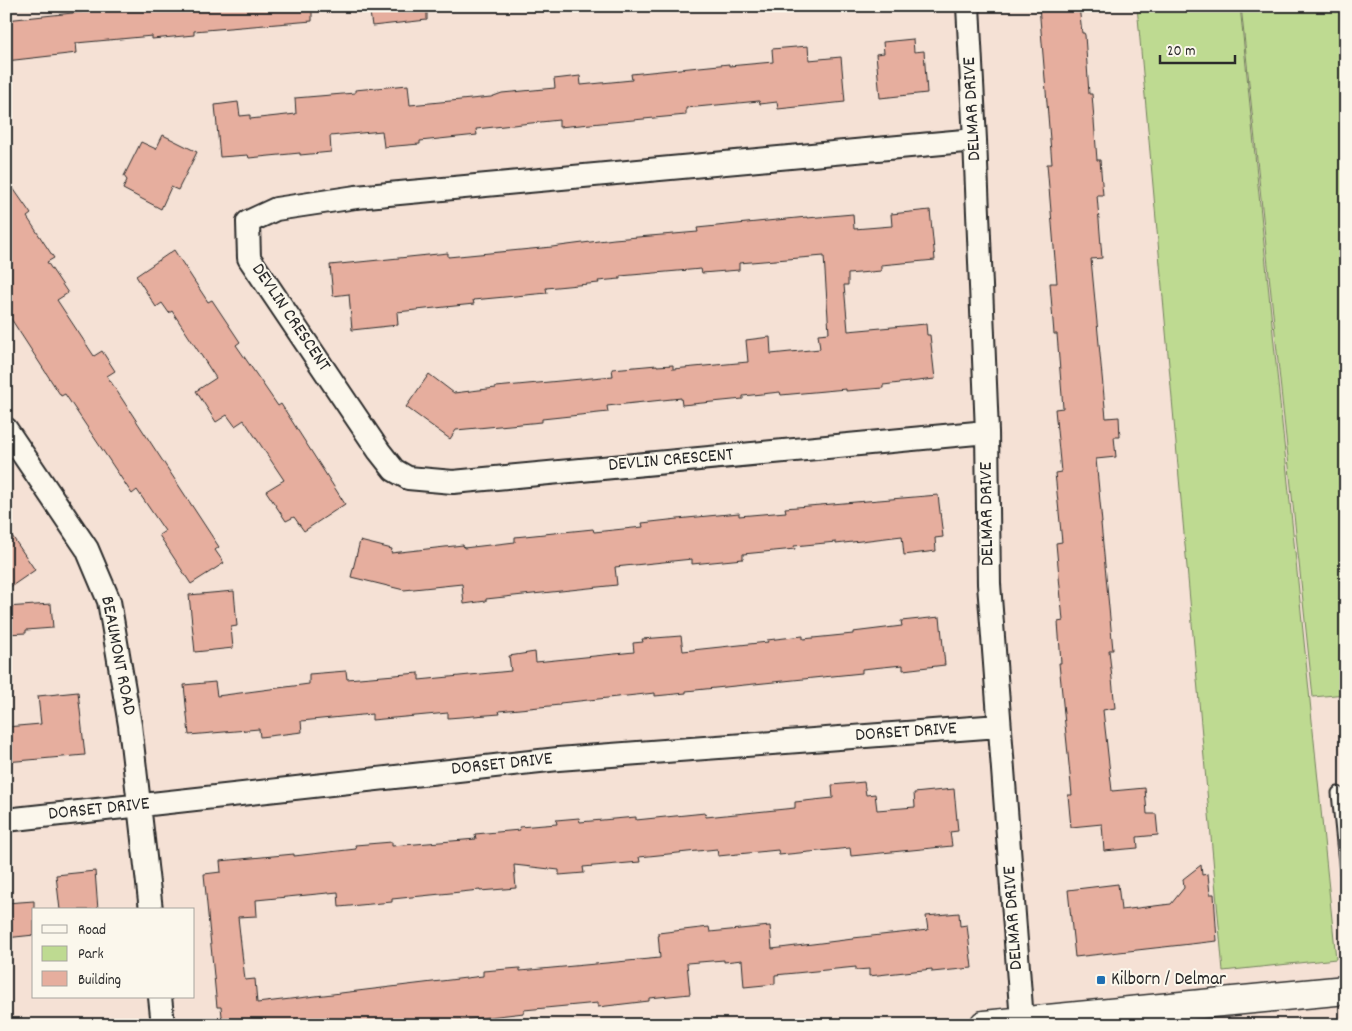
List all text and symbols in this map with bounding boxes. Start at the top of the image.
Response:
scale bar [1160,32,1234,64]
text: 20 m [1167,41,1195,63]
street label: DELMAR DRIVE [957,56,989,162]
street label: DEVLIN CRESCENT [244,258,337,378]
street label: DEVLIN CRESCENT [607,442,735,480]
street label: DELMAR DRIVE [974,461,1002,566]
street label: BEAUMONT ROAD [92,594,142,718]
street label: DORSET DRIVE [854,716,958,750]
street label: DORSET DRIVE [450,746,554,784]
street label: DORSET DRIVE [47,791,151,829]
street label: DELMAR DRIVE [997,865,1031,971]
legend [32,908,195,998]
text: Road [78,920,106,942]
text: Park [78,944,104,966]
place label: Kilborn / Delmar [1111,967,1226,994]
text: Building [78,970,121,992]
marker: Kilborn / Delmar [1095,974,1107,986]

